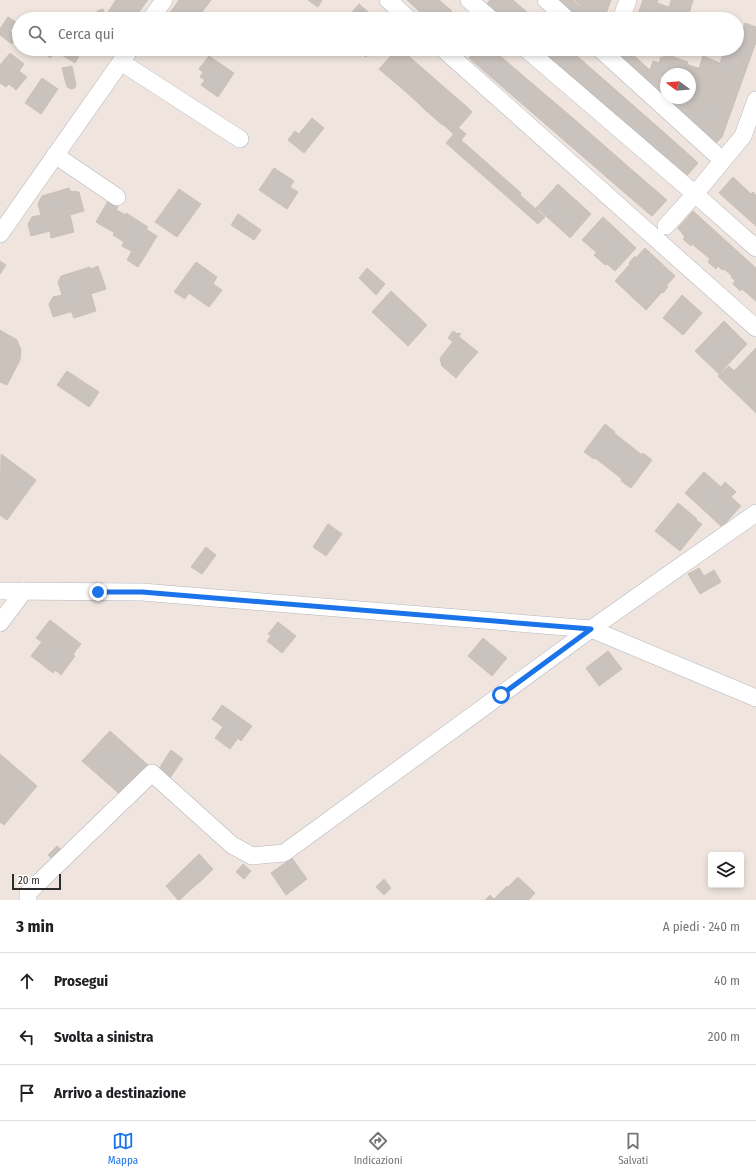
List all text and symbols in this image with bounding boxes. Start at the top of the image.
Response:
search box [12,12,744,56]
icon: search [26,23,48,45]
text: Cerca qui [58,25,114,43]
north arrow [660,68,696,104]
route end [89,583,107,601]
route start [492,686,510,704]
map controls [708,852,744,888]
button: layers [708,852,744,888]
scale bar [12,872,61,891]
text: 20 m [18,874,40,887]
text: 3 min [16,916,54,937]
text: A piedi · 240 m [663,919,740,934]
icon: ahead [16,970,38,992]
text: Prosegui [54,972,108,990]
text: 40 m [714,973,740,988]
icon: left [16,1026,38,1048]
text: Svolta a sinistra [54,1028,154,1046]
text: 200 m [708,1029,740,1044]
icon: arrive [16,1082,38,1104]
text: Arrivo a destinazione [54,1084,186,1102]
tab: Mappa [108,1130,138,1167]
tab: Indicazioni [354,1130,402,1167]
tab: Salvati [618,1130,648,1167]

